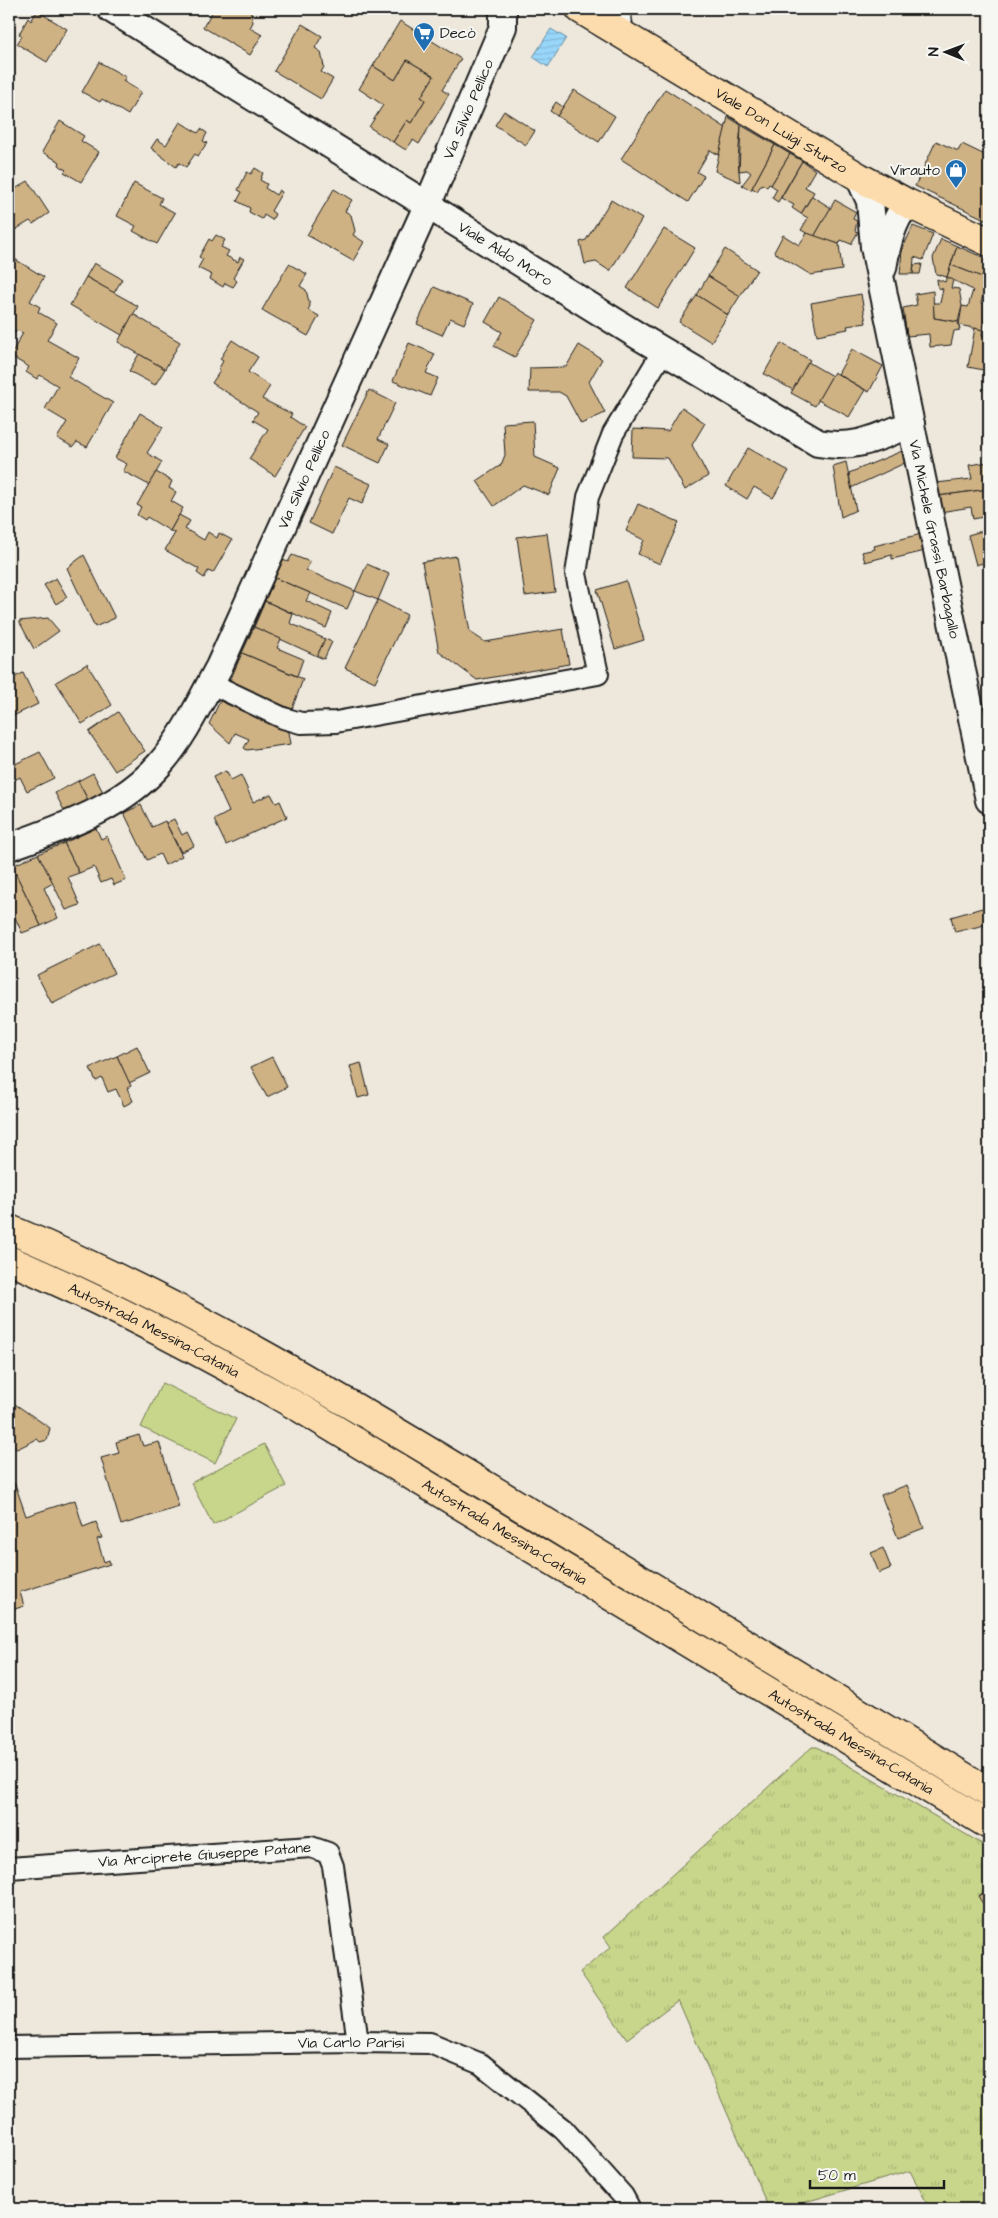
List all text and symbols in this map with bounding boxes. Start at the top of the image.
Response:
supermarket icon: Decò [412,21,436,52]
place label: Decò [440,23,476,44]
north arrow [920,28,970,78]
text: N [924,47,944,56]
street label: Via Silvio Pellico [438,55,499,162]
street label: Viale Don Luigi Sturzo [711,82,852,179]
shop icon: Virauto [944,158,968,189]
place label: Virauto [890,160,941,181]
street label: Viale Aldo Moro [454,216,557,291]
street label: Via Silvio Pellico [272,426,335,532]
street label: Via Michele Grassi Barbagallo [904,438,966,641]
street label: Autostrada Messina-Catania [65,1278,244,1383]
street label: Autostrada Messina-Catania [418,1474,592,1590]
street label: Autostrada Messina-Catania [765,1684,938,1800]
street label: Via Arciprete Giuseppe Patane [97,1837,312,1872]
street label: Via Carlo Parisi [298,2031,405,2053]
scale bar [810,2158,944,2190]
text: 50 m [818,2165,856,2186]

